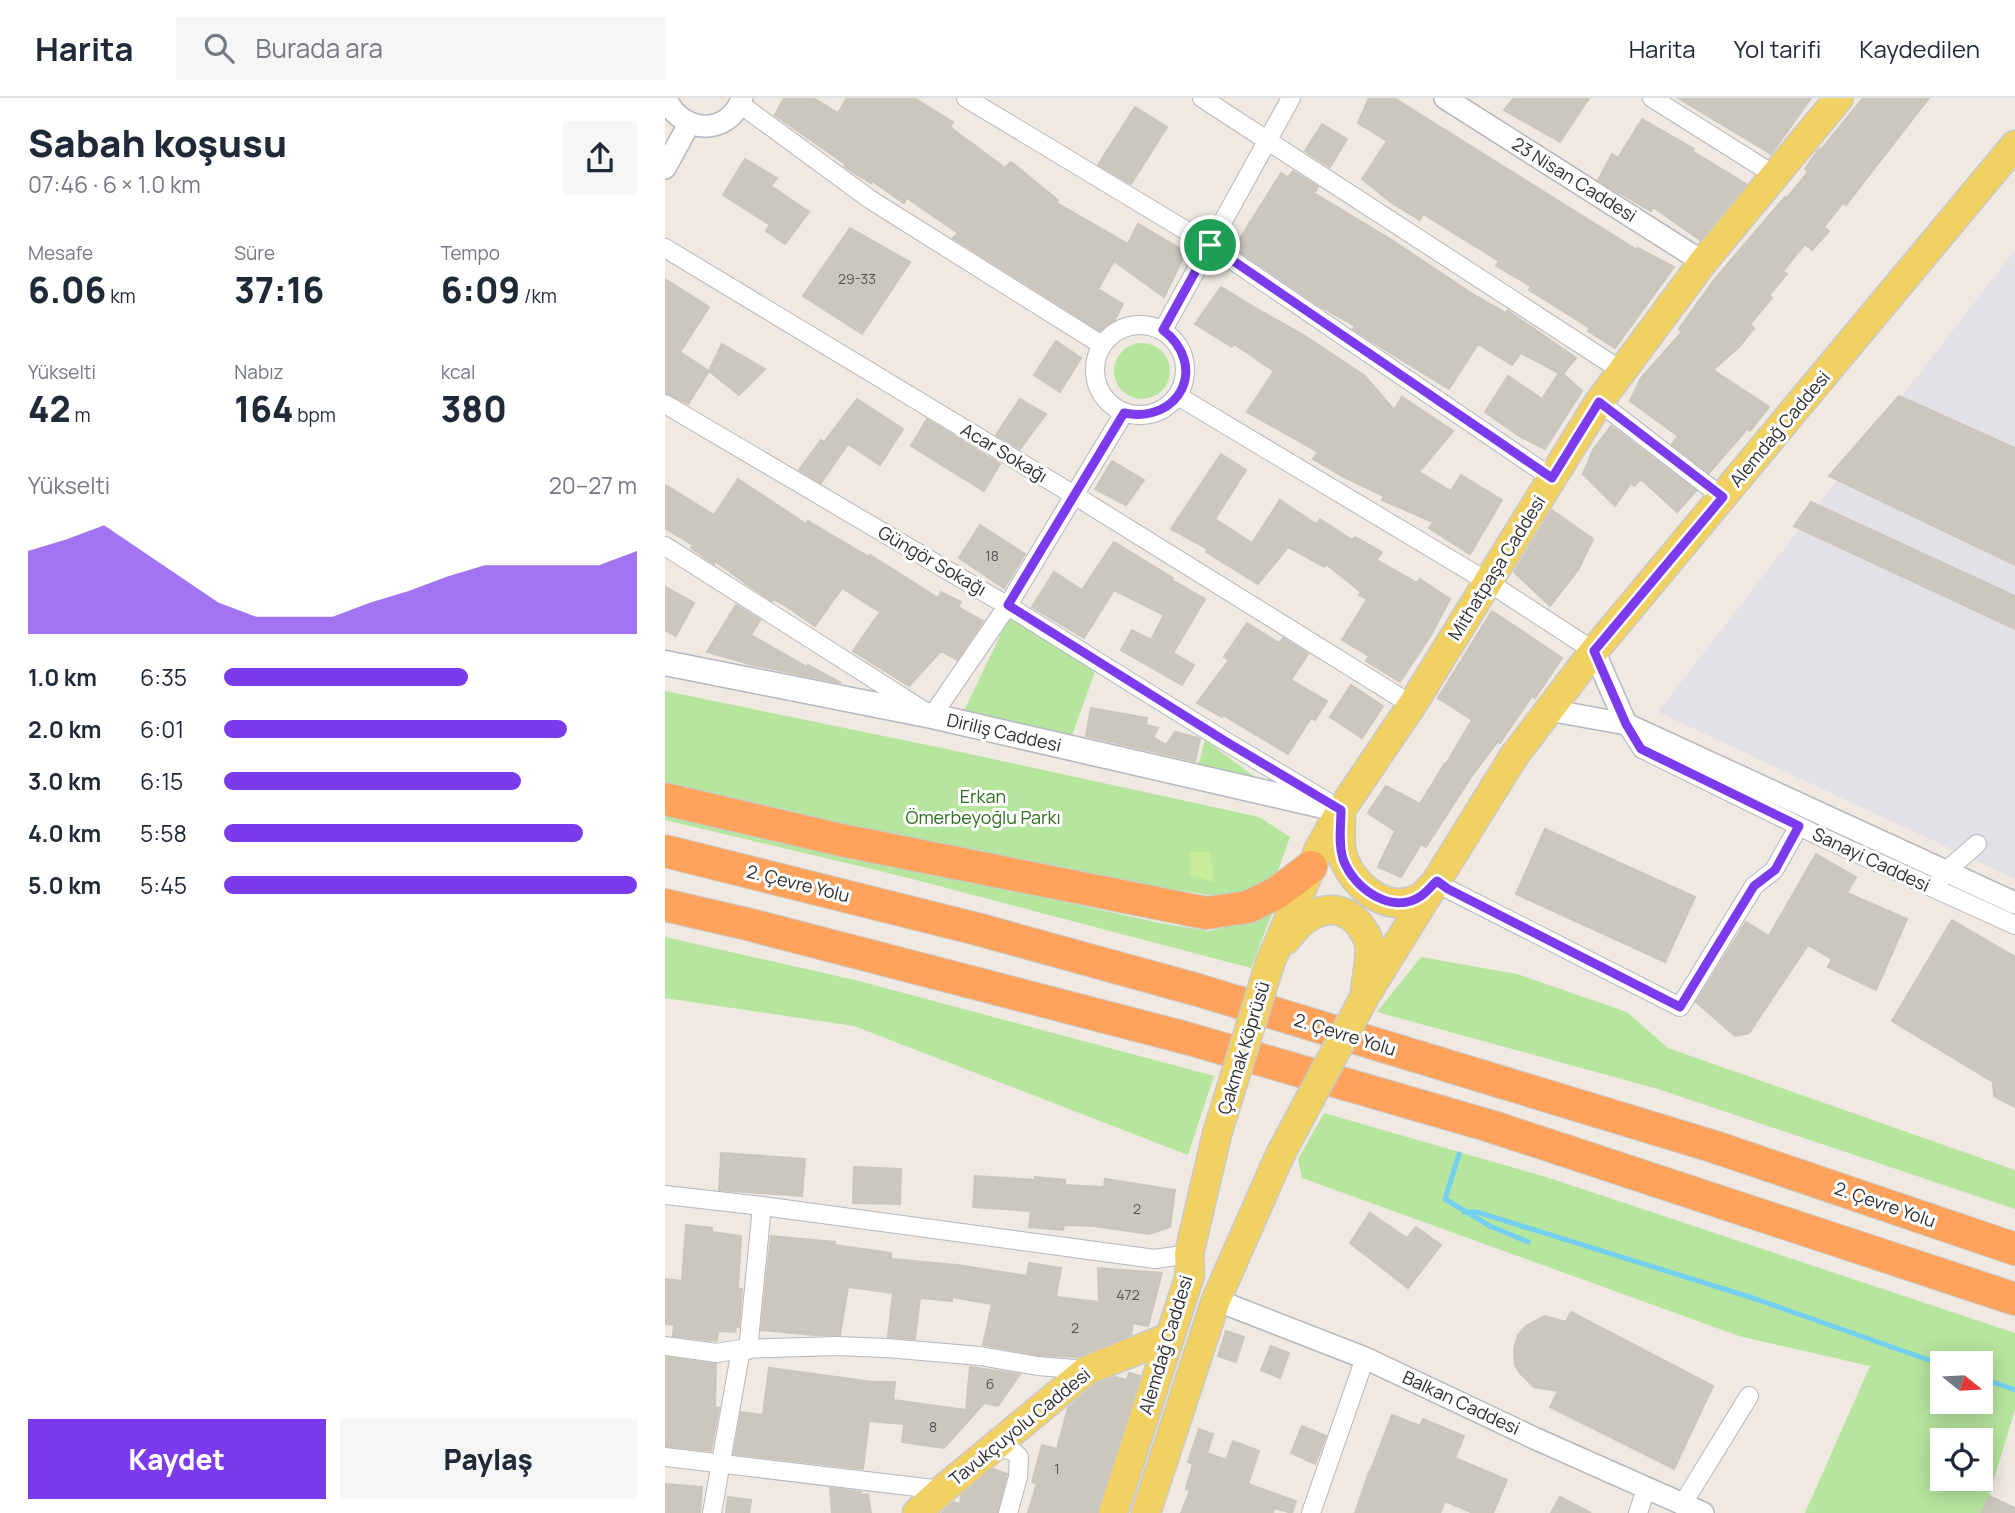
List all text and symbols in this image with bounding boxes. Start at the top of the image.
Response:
search box [176,17,666,80]
text: Harita [35,26,134,71]
icon: search [200,29,238,67]
text: Burada ara [256,30,383,66]
text: Harita [1629,32,1696,65]
text: Yol tarifi [1734,32,1821,65]
text: Kaydedilen [1859,32,1980,65]
text: Sabah koşusu [28,116,287,168]
button: share [563,121,637,195]
street label: 23 Nisan Caddesi [1508,131,1641,227]
text: 07:46 · 6 × 1.0 km [28,168,201,200]
pin [1180,215,1240,275]
icon: arrive [1191,226,1229,264]
text: Mesafe [28,240,93,266]
text: Süre [234,240,275,266]
text: Tempo [441,240,500,266]
text: 6.06 [28,266,106,314]
text: 37:16 [234,266,324,314]
text: 6:09 [441,266,520,314]
house number: 29-33 [838,269,876,288]
text: km [106,283,136,309]
text: /km [520,283,557,309]
text: Yükselti [28,359,96,385]
text: Nabız [234,359,284,385]
text: kcal [441,359,475,385]
street label: Alemdağ Caddesi [1724,365,1835,491]
text: 42 [28,385,71,433]
text: 164 [234,385,294,433]
text: 380 [441,385,507,433]
text: m [71,402,91,428]
text: bpm [294,402,336,428]
street label: Acar Sokağı [957,417,1052,487]
text: Yükselti [28,469,110,501]
text: 20–27 m [549,469,637,501]
street label: Mithatpaşa Caddesi [1442,490,1550,644]
street label: Güngör Sokağı [874,519,991,601]
house number: 18 [985,546,999,565]
text: 1.0 km [28,661,97,693]
text: 6:35 [140,661,187,693]
street label: Diriliş Caddesi [945,707,1064,757]
text: 2.0 km [28,713,101,745]
text: 6:01 [140,713,184,745]
text: 3.0 km [28,765,101,797]
text: 6:15 [140,765,183,797]
park label: Erkan Ömerbeyoğlu Parkı [905,784,1061,829]
text: 4.0 km [28,817,101,849]
text: 5:58 [140,817,187,849]
street label: Sanayi Caddesi [1809,821,1934,897]
street label: 2. Çevre Yolu [744,859,852,907]
text: 5.0 km [28,869,101,901]
text: 5:45 [140,869,187,901]
street label: Çakmak Köprüsü [1211,978,1275,1117]
street label: 2. Çevre Yolu [1292,1007,1399,1061]
street label: 2. Çevre Yolu [1832,1176,1939,1233]
house number: 2 [1133,1199,1141,1218]
street label: Alemdağ Caddesi [1132,1272,1198,1417]
house number: 472 [1116,1285,1140,1304]
house number: 2 [1071,1318,1079,1337]
north arrow [1930,1351,1993,1414]
map controls [1930,1351,1993,1491]
street label: Tavukçuyolu Caddesi [944,1362,1095,1491]
street label: Balkan Caddesi [1399,1364,1524,1440]
house number: 6 [986,1374,994,1393]
house number: 8 [929,1417,937,1436]
button: Kaydet [28,1419,326,1499]
button: Paylaş [340,1419,637,1499]
button: locate [1930,1428,1993,1491]
house number: 1 [1054,1459,1060,1478]

